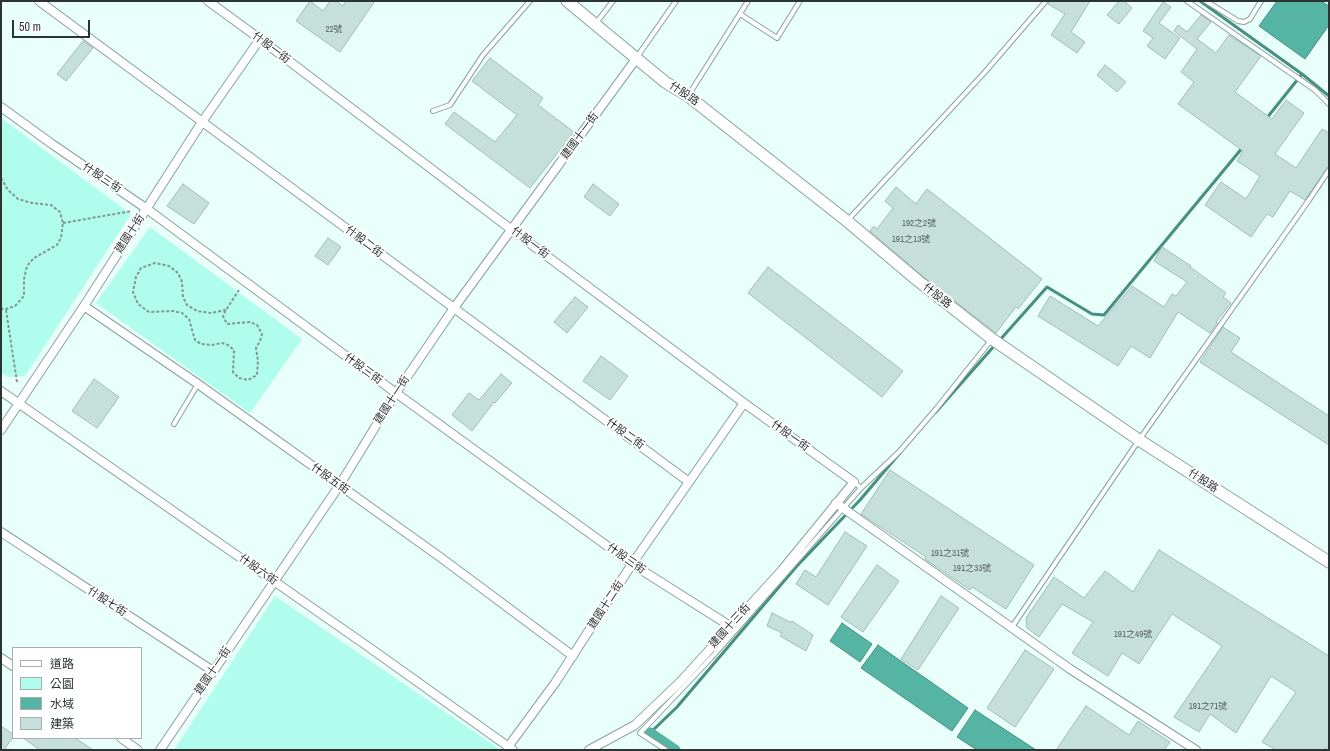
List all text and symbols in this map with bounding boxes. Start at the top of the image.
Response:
scale bar [14,12,92,38]
text: 50 m [19,19,41,35]
house number: 22號 [325,25,343,35]
street label: 什股一街 [249,29,293,67]
street label: 什股路 [667,79,701,109]
street label: 建國十一街 [558,110,602,162]
street label: 什股三街 [80,160,124,196]
street label: 建國十街 [112,212,148,256]
house number: 192之2號 [902,219,936,229]
street label: 什股二街 [342,223,386,261]
street label: 什股一街 [508,224,552,262]
house number: 191之13號 [892,235,930,245]
street label: 什股路 [920,281,954,311]
street label: 什股三街 [341,351,385,387]
street label: 建國十一街 [371,373,413,427]
street label: 什股二街 [603,416,647,452]
street label: 什股一街 [768,418,812,454]
street label: 什股五街 [308,461,352,497]
street label: 什股路 [1186,466,1220,496]
street label: 什股三街 [604,541,648,577]
house number: 191之31號 [931,549,969,559]
street label: 什股六街 [236,552,280,588]
house number: 191之33號 [953,564,991,574]
street label: 建國十二街 [585,578,627,632]
street label: 什股七街 [85,584,129,620]
street label: 建國十三街 [707,601,753,651]
house number: 191之49號 [1114,630,1152,640]
street label: 建國十一街 [192,645,234,697]
legend [12,647,142,739]
text: 道路 [50,656,74,672]
text: 公園 [50,676,74,692]
text: 水域 [50,696,74,712]
house number: 191之71號 [1189,702,1227,712]
text: 建築 [50,716,74,732]

